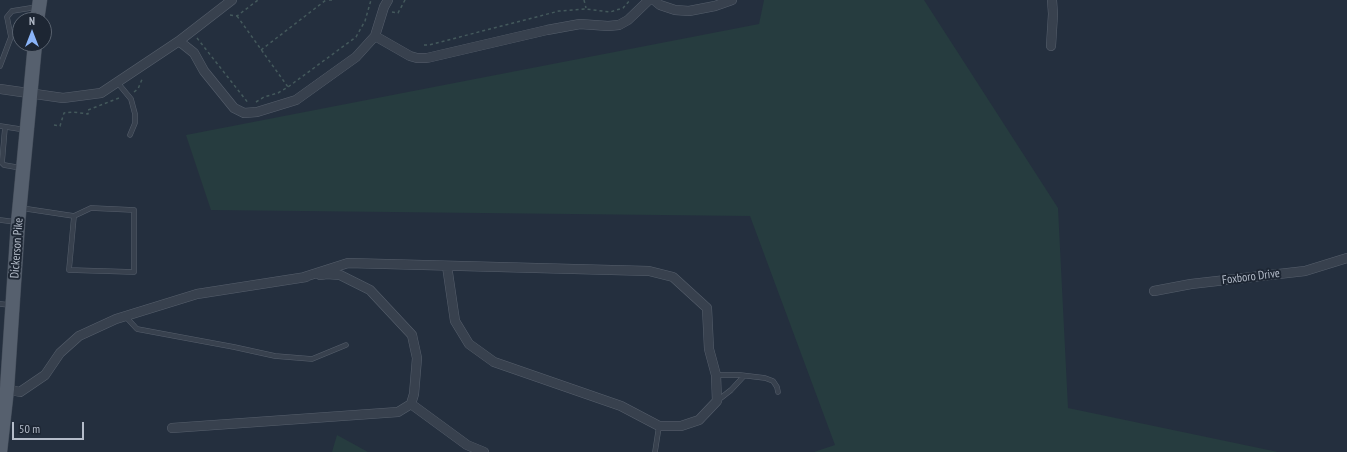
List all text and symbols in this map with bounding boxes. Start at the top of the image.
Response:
north arrow [12,12,52,52]
text: N [29,14,35,28]
street label: Dickerson Pike [8,217,26,279]
street label: Foxboro Drive [1221,266,1281,288]
scale bar [14,414,86,440]
text: 50 m [19,421,40,436]

